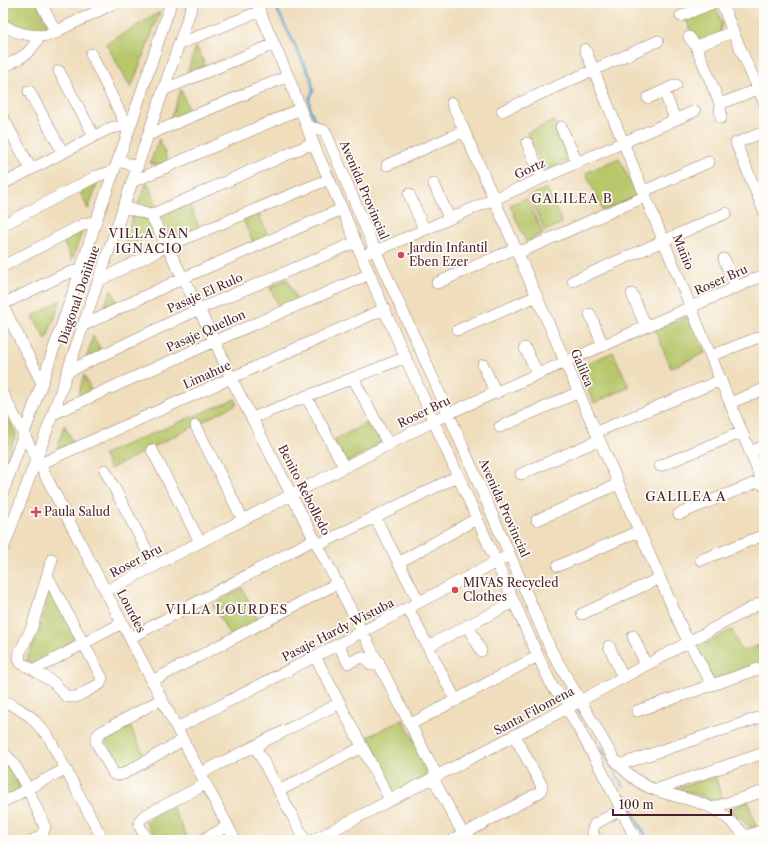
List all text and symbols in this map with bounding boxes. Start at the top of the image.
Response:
street label: Avenida Provincial [336,137,392,242]
street label: Gortz [512,155,548,182]
district label: GALILEA B [531,190,613,206]
district label: VILLA SAN IGNACIO [108,225,189,256]
street label: Mañio [670,232,697,272]
place label: Jardín Infantil Eben Ezer [407,240,488,269]
street label: Diagonal Doñihue [55,243,103,346]
marker: Jardín Infantil Eben Ezer [396,250,406,260]
street label: Roser Bru [692,261,750,298]
street label: Pasaje El Rulo [165,269,245,316]
street label: Pasaje Quellon [164,306,248,355]
street label: Galilea [568,347,597,390]
street label: Limahue [181,357,233,392]
street label: Roser Bru [395,392,453,431]
street label: Benito Rebolledo [275,442,334,538]
street label: Avenida Provincial [476,455,533,560]
district label: GALILEA A [645,488,727,504]
place label: Paula Salud [44,504,111,519]
marker: Paula Salud [31,507,41,517]
street label: Roser Bru [107,540,165,581]
place label: MIVAS Recycled Clothes [463,575,559,604]
marker: MIVAS Recycled Clothes [450,585,460,595]
street label: Lourdes [114,587,149,635]
street label: Pasaje Hardy Wistuba [279,594,397,664]
district label: VILLA LOURDES [165,601,288,617]
street label: Santa Filomena [491,683,577,738]
scale bar [613,791,731,817]
text: 100 m [619,797,654,812]

